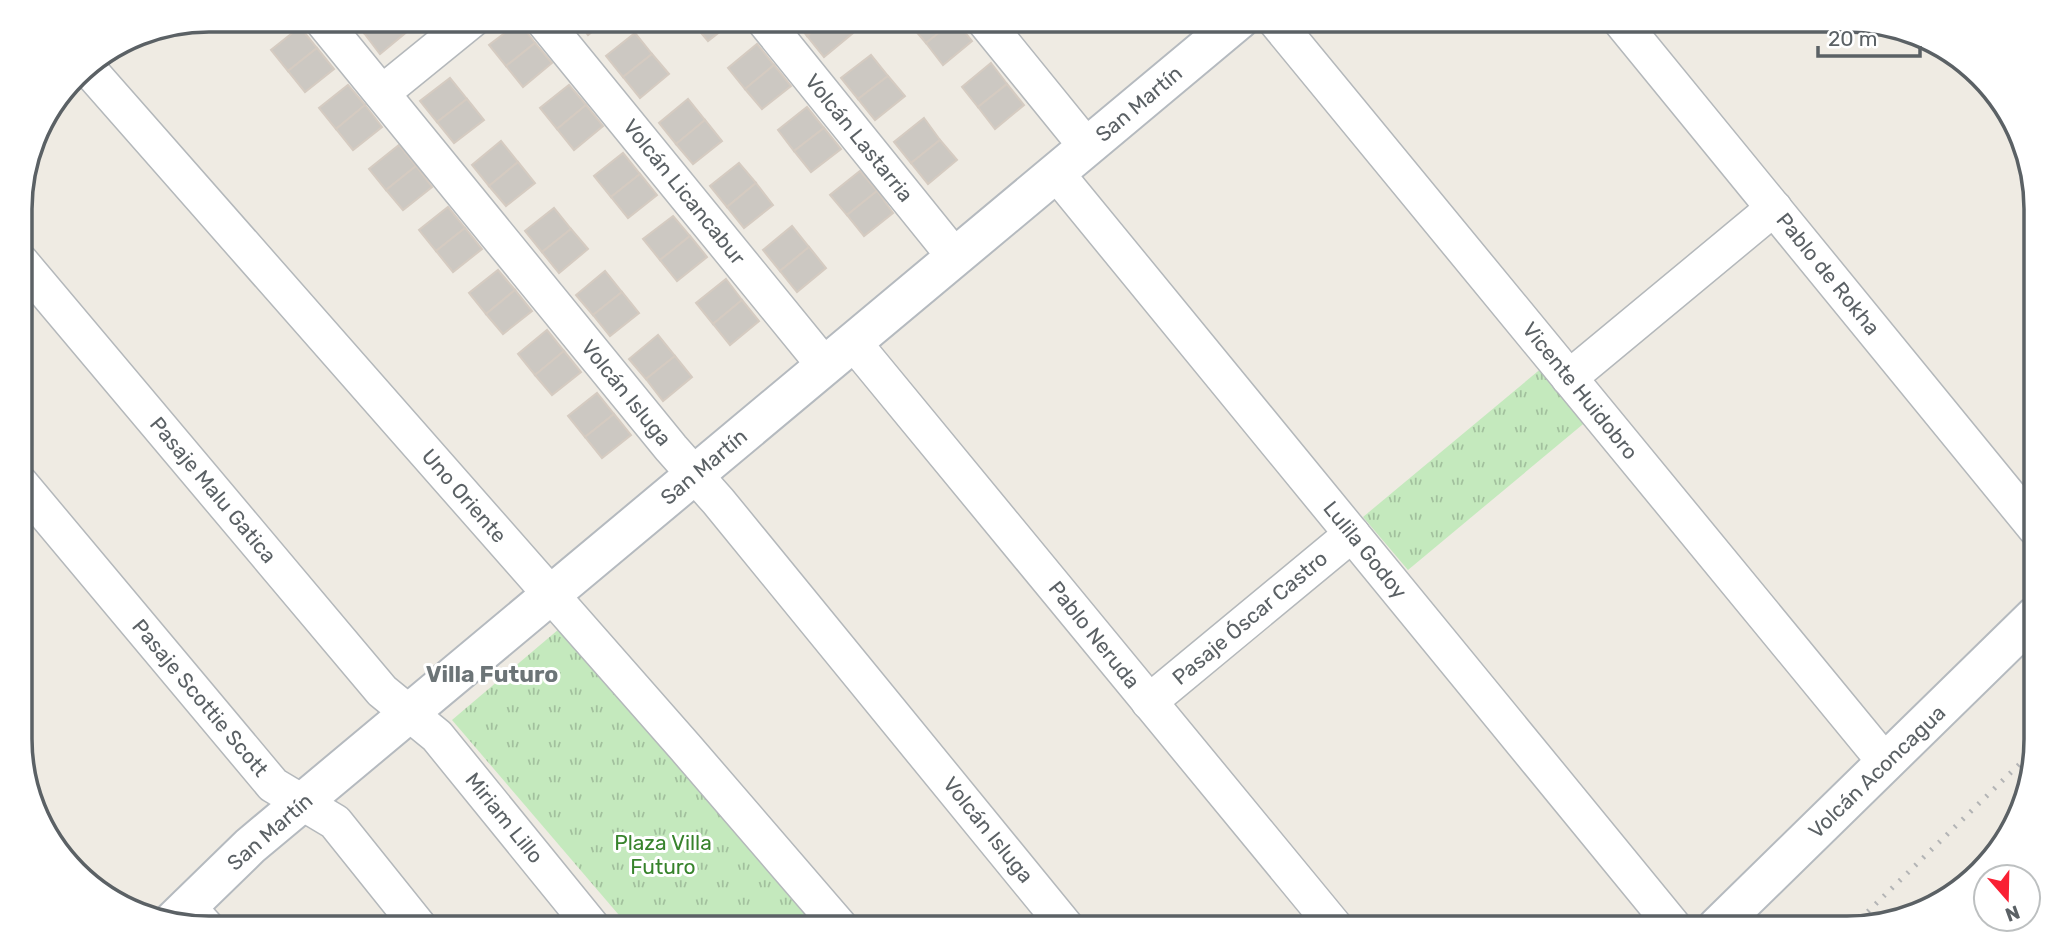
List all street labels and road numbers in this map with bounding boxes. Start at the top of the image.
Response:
street label: San Martín [1091,60,1187,147]
street label: Volcán Lastarria [800,69,919,207]
street label: Volcán Licancabur [618,114,751,270]
street label: Pablo de Rokha [1771,208,1885,340]
street label: Vicente Huidobro [1517,317,1643,464]
street label: Volcán Isluga [576,335,677,451]
street label: Pasaje Malu Gatica [145,412,282,568]
street label: San Martín [656,423,752,510]
street label: Uno Oriente [417,444,512,548]
street label: Lulila Godoy [1318,496,1413,604]
street label: Pasaje Óscar Castro [1167,545,1332,690]
street label: Pablo Neruda [1044,576,1145,693]
street label: Pasaje Scottie Scott [127,614,273,781]
street label: Volcán Aconcagua [1803,700,1950,843]
street label: Miriam Lillo [460,767,549,868]
street label: Volcán Isluga [938,772,1039,888]
street label: San Martín [222,788,317,875]

